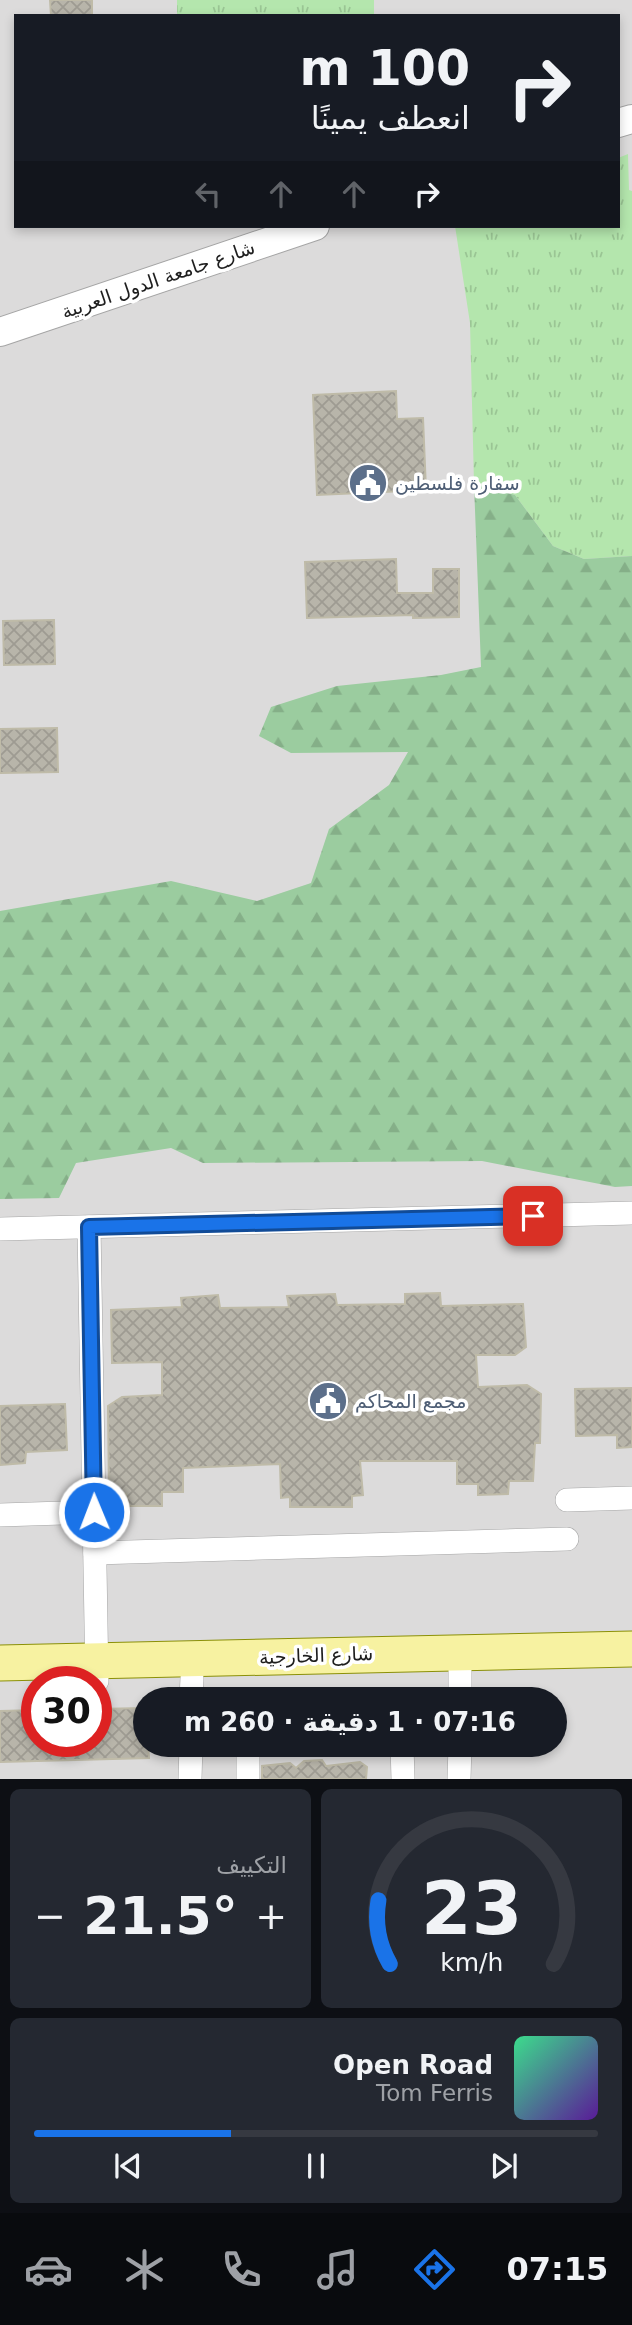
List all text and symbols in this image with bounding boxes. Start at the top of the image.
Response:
text: 100 m [300,40,470,97]
icon: right [494,42,585,133]
text: انعطف يمينًا [311,99,470,137]
icon: left [189,175,227,213]
icon: ahead [262,175,300,213]
icon: ahead [335,175,373,213]
icon: right [408,175,446,213]
street label: شارع جامعة الدول العربية [58,235,258,323]
public building icon: سفارة فلسطين [347,462,389,504]
place label: سفارة فلسطين [395,472,520,495]
pin [503,1186,563,1246]
icon: arrive [514,1197,552,1235]
public building icon: مجمع المحاكم [307,1380,349,1422]
place label: مجمع المحاكم [355,1390,466,1413]
position arrow [57,1475,131,1549]
street label: شارع الخارجية [259,1642,374,1669]
speed limit sign: 30 [21,1666,112,1757]
text: 07:16 · 1 دقيقة · 260 m [184,1707,516,1737]
text: التكييف [216,1852,287,1878]
text: 23 [421,1867,522,1952]
text: 21.5° [83,1886,238,1946]
text: − [34,1894,66,1938]
text: + [255,1894,287,1938]
text: km/h [440,1948,503,1977]
text: Open Road [333,2050,493,2080]
text: Tom Ferris [376,2080,493,2106]
icon: previous [109,2147,147,2185]
icon: pause [297,2147,335,2185]
icon: next [485,2147,523,2185]
icon: car [24,2245,73,2294]
icon: climate [120,2245,169,2294]
icon: phone [217,2245,266,2294]
icon: music [313,2245,362,2294]
icon: directions [410,2245,459,2294]
text: 07:15 [506,2250,608,2288]

